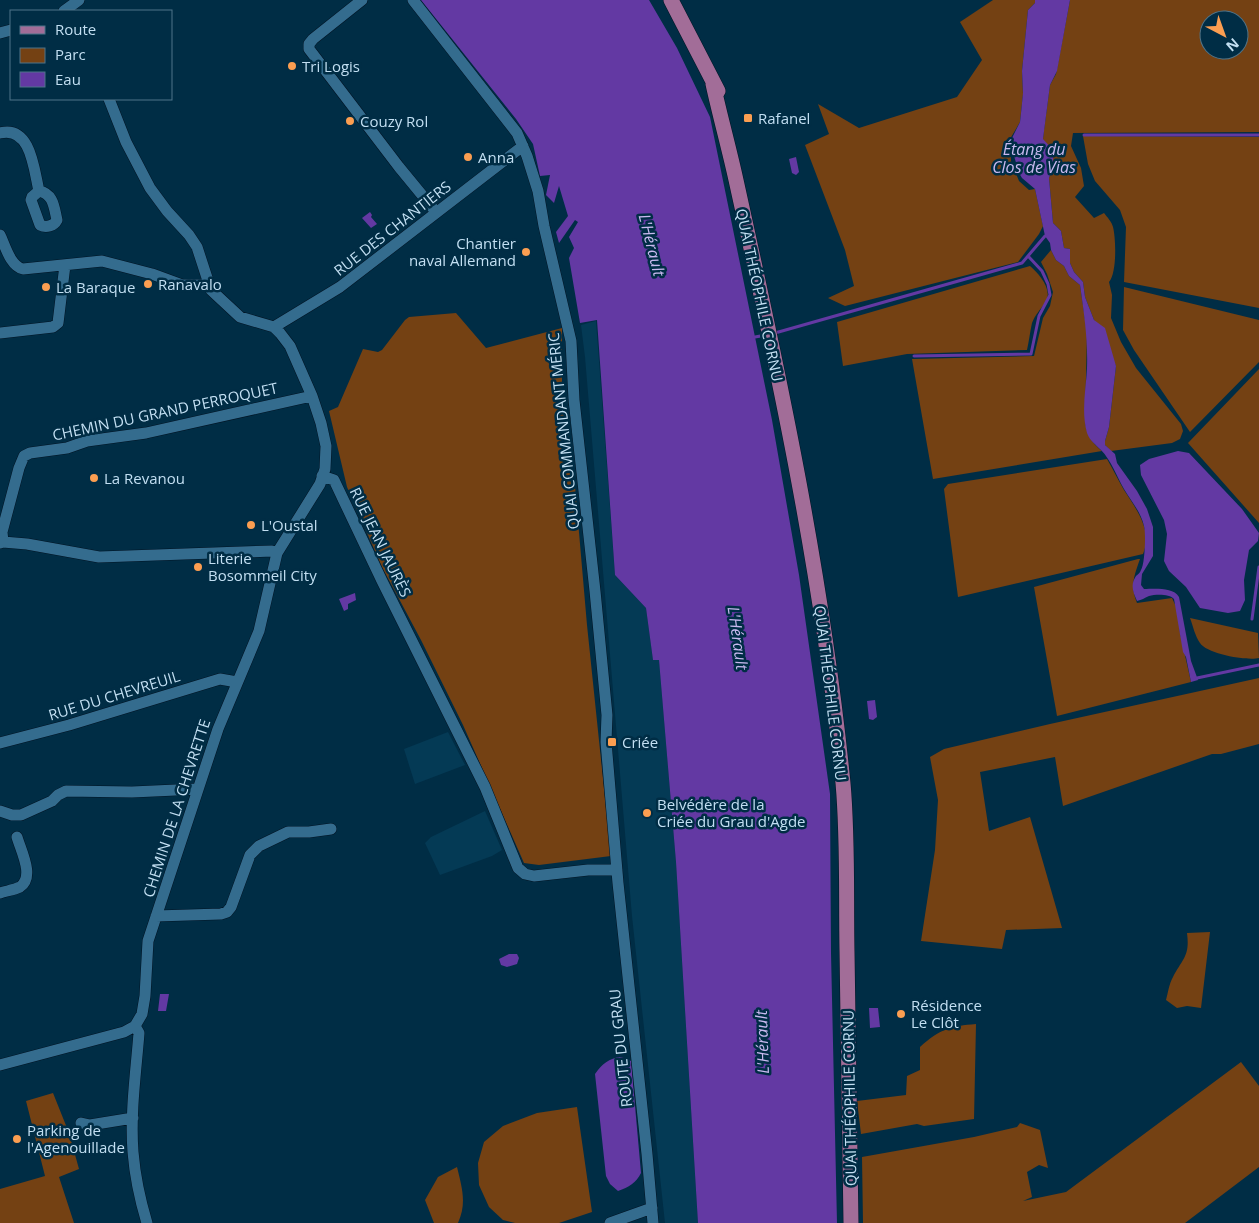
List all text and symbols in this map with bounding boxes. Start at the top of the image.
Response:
legend [10,10,172,100]
north arrow [1199,10,1249,60]
text: Route [55,19,96,39]
text: N [1222,34,1243,56]
text: Parc [55,44,86,64]
place label: Tri Logis [302,56,360,76]
marker: Tri Logis [286,60,298,72]
text: Eau [55,69,81,89]
place label: Rafanel [758,108,810,128]
place label: Couzy Rol [360,111,428,131]
marker: Rafanel [742,112,754,124]
marker: Couzy Rol [344,115,356,127]
water label: Étang du Clos de Vias [992,138,1076,178]
place label: Anna [478,147,514,167]
marker: Anna [462,151,474,163]
street label: RUE DES CHANTIERS [329,176,455,280]
street label: QUAI THÉOPHILE CORNU [732,207,788,383]
water label: L'Hérault [634,211,671,279]
place label: Chantier naval Allemand [409,233,516,270]
marker: Chantier naval Allemand [520,246,532,258]
place label: Ranavalo [158,274,222,294]
place label: La Baraque [56,277,135,297]
marker: Ranavalo [142,278,154,290]
marker: La Baraque [40,281,52,293]
street label: QUAI COMMANDANT MÉRIC [543,332,583,530]
street label: CHEMIN DU GRAND PERROQUET [50,377,280,445]
place label: La Revanou [104,468,185,488]
marker: La Revanou [88,472,100,484]
street label: RUE JEAN JAURÈS [346,484,416,600]
place label: L'Oustal [261,515,318,535]
marker: L'Oustal [245,519,257,531]
place label: Literie Bosommeil City [208,548,317,585]
marker: Literie Bosommeil City [192,561,204,573]
street label: QUAI THÉOPHILE CORNU [810,604,852,782]
water label: L'Hérault [723,605,753,672]
street label: RUE DU CHEVREUIL [46,665,182,725]
street label: CHEMIN DE LA CHEVRETTE [138,716,214,900]
place label: Criée [622,732,658,752]
marker: Criée [606,736,618,748]
place label: Belvédère de la Criée du Grau d'Agde [657,794,806,831]
marker: Belvédère de la Criée du Grau d'Agde [641,807,653,819]
street label: ROUTE DU GRAU [604,988,636,1108]
place label: Résidence Le Clôt [911,995,982,1032]
marker: Résidence Le Clôt [895,1008,907,1020]
water label: L'Hérault [750,1009,774,1074]
street label: QUAI THÉOPHILE CORNU [837,1010,861,1186]
place label: Parking de l'Agenouillade [27,1120,125,1157]
marker: Parking de l'Agenouillade [11,1133,23,1145]

